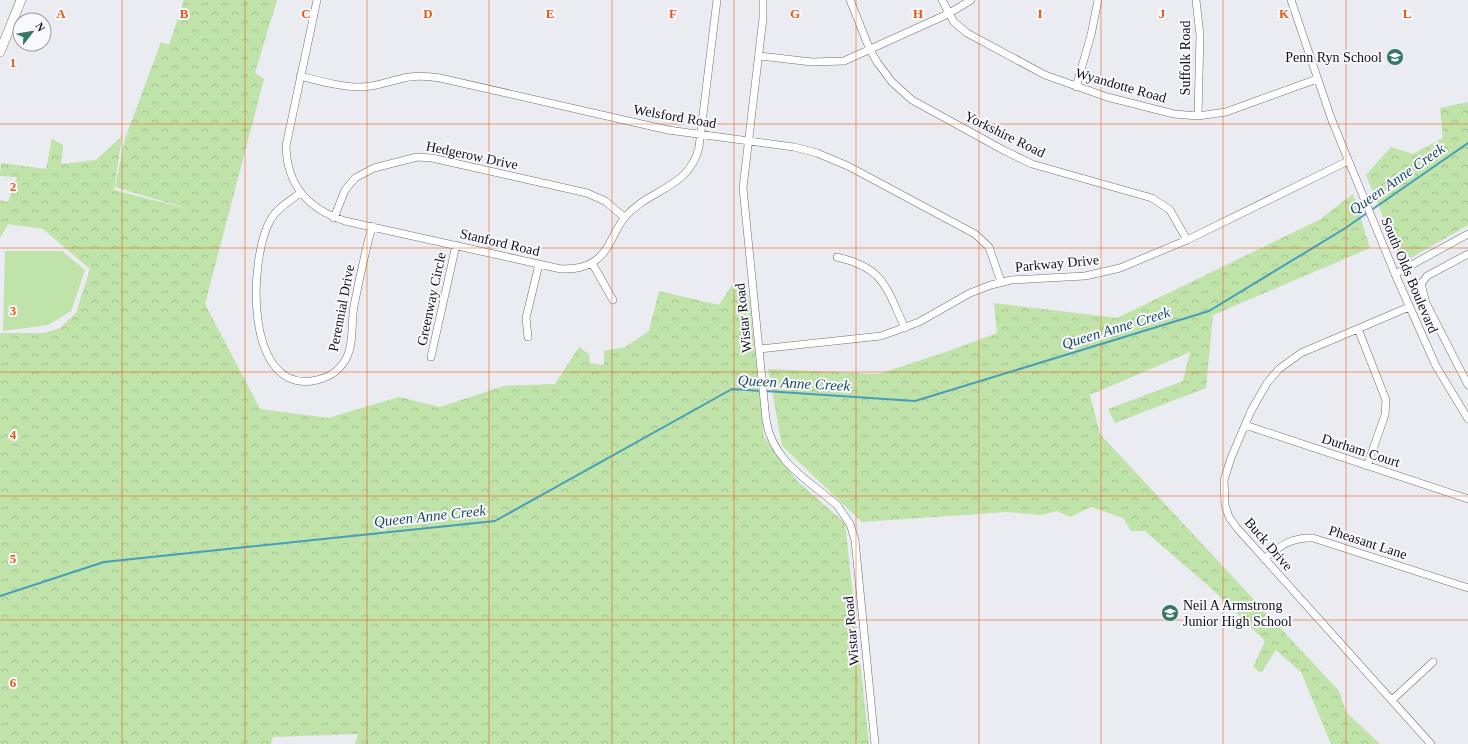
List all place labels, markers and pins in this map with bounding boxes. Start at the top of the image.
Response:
school or university icon: Penn Ryn School [1385,47,1405,67]
place label: Penn Ryn School [1285,50,1382,65]
place label: Neil A Armstrong Junior High School [1183,598,1292,629]
school or university icon: Neil A Armstrong Junior High School [1160,603,1180,623]

